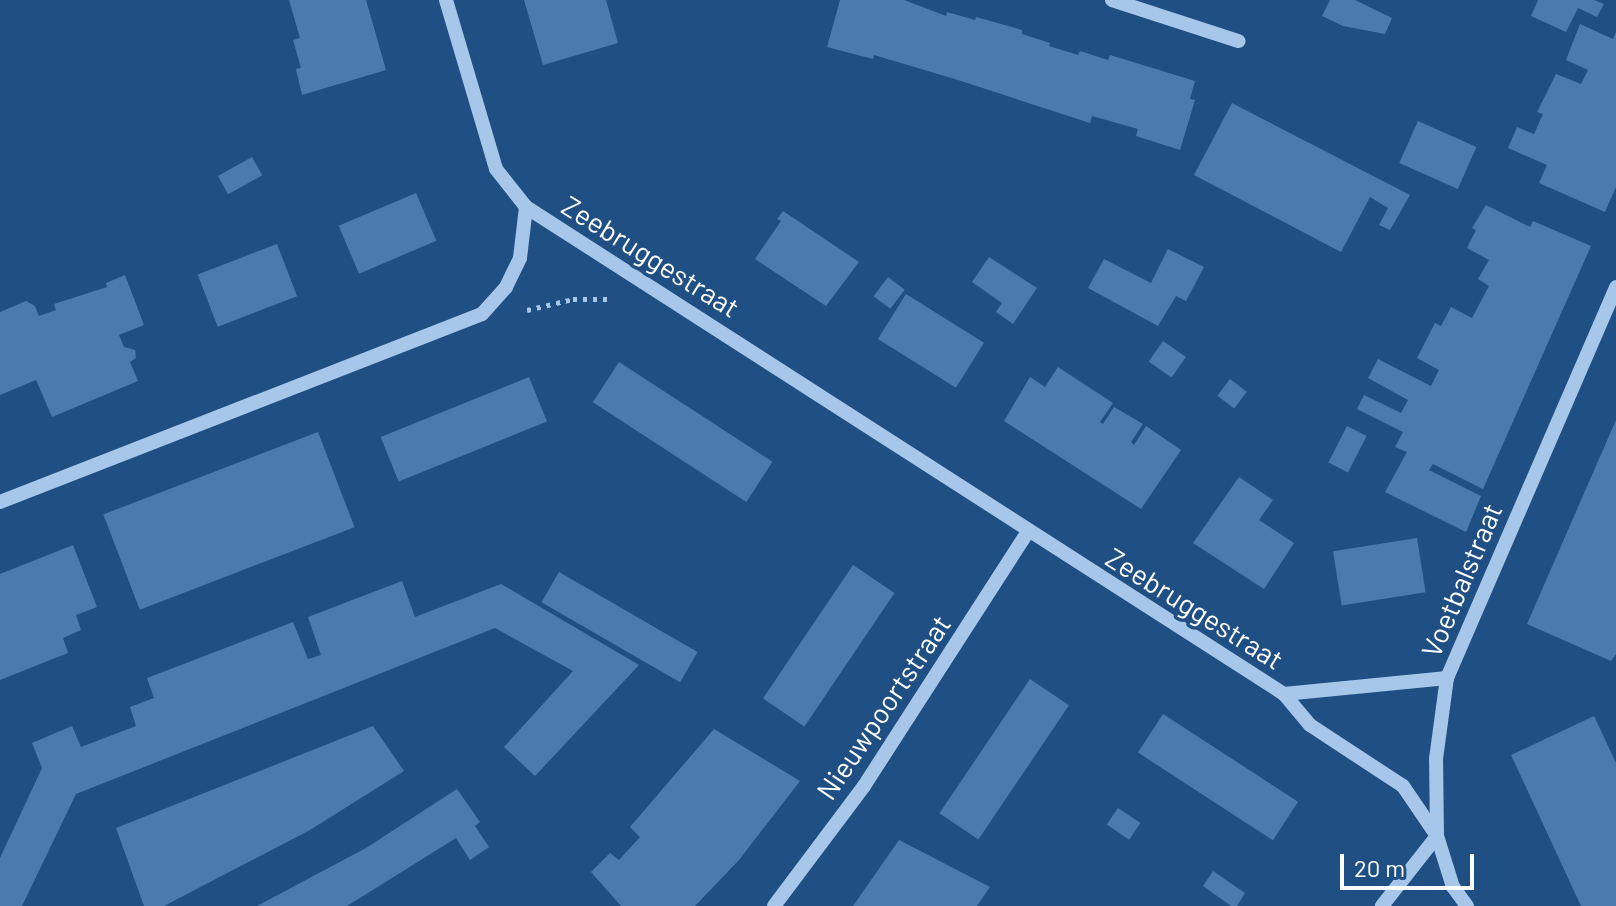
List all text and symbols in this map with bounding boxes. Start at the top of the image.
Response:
street label: Zeebruggestraat [556,188,746,324]
street label: Voetbalstraat [1414,498,1508,662]
street label: Zeebruggestraat [1100,540,1290,676]
street label: Nieuwpoortstraat [809,608,957,806]
scale bar [1344,838,1478,888]
text: 20 m [1354,853,1405,882]

